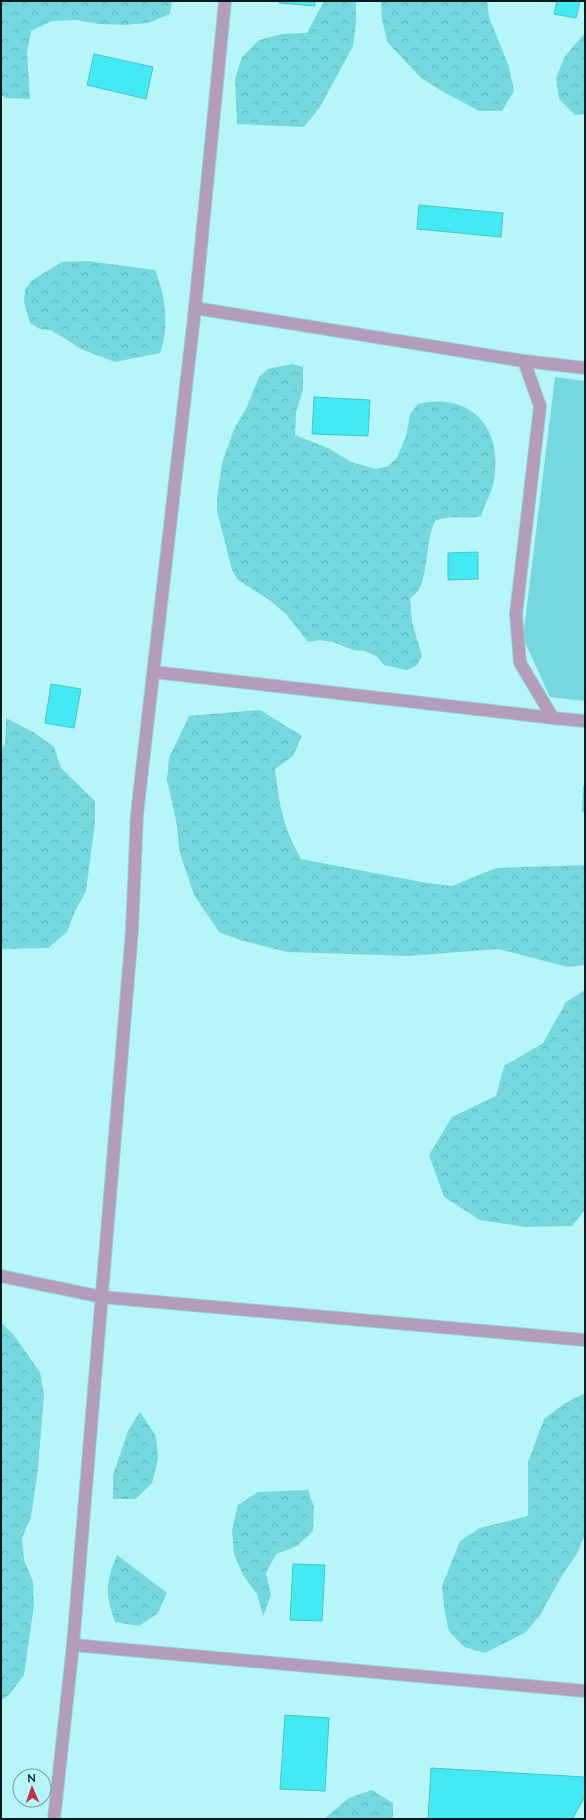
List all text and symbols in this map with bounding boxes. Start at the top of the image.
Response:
north arrow [12,1768,52,1808]
text: N [27,1771,36,1784]

